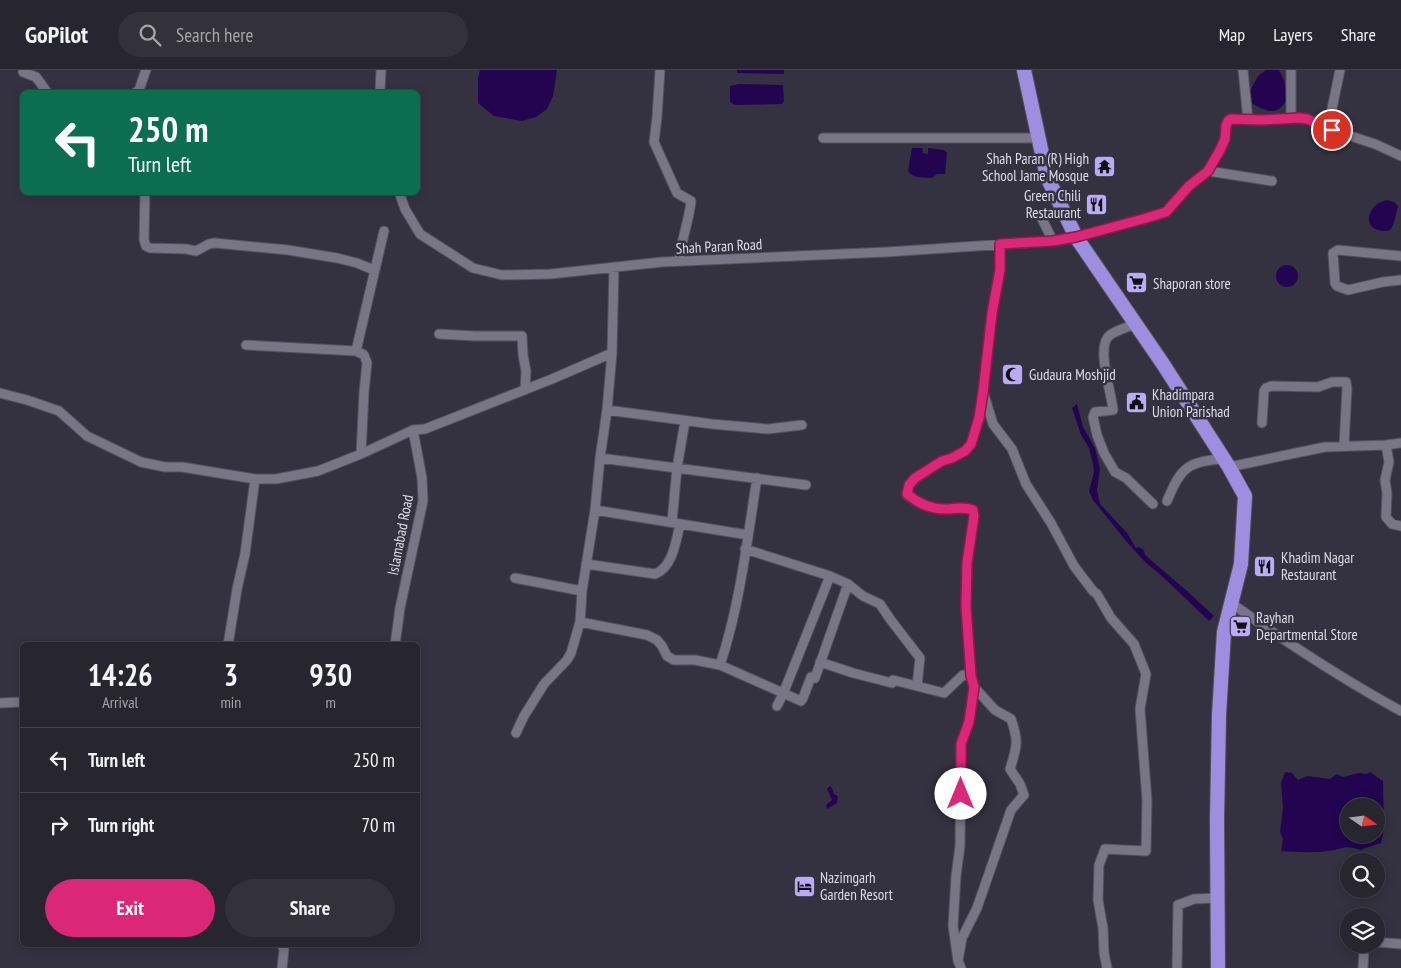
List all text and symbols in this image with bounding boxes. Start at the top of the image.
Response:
search box [118,12,468,57]
text: GoPilot [25,19,88,50]
icon: search [136,21,164,49]
text: Search here [176,23,253,47]
text: Map [1219,23,1245,46]
text: Layers [1273,23,1313,46]
text: Share [1341,23,1376,46]
text: 250 m [128,106,209,152]
pin [1311,109,1353,151]
icon: left [45,110,110,175]
icon: arrive [1318,116,1346,144]
place label: Shah Paran (R) High School Jame Mosque [982,149,1089,185]
text: Turn left [128,150,192,178]
temple icon: Shah Paran (R) High School Jame Mosque [1093,155,1117,179]
place label: Green Chili Restaurant [1024,186,1081,222]
restaurant icon: Green Chili Restaurant [1085,192,1109,216]
street label: Shah Paran Road [675,234,763,258]
supermarket icon: Shaporan store [1125,271,1149,295]
place label: Shaporan store [1153,274,1231,293]
mosque icon: Gudaura Moshjid [1001,362,1025,386]
place label: Gudaura Moshjid [1029,365,1116,384]
place label: Khadimpara Union Parishad [1152,385,1230,421]
public building icon: Khadimpara Union Parishad [1124,391,1148,415]
street label: Islamabad Road [383,493,417,577]
place label: Khadim Nagar Restaurant [1281,548,1355,584]
restaurant icon: Khadim Nagar Restaurant [1253,554,1277,578]
place label: Rayhan Departmental Store [1256,608,1358,644]
supermarket icon: Rayhan Departmental Store [1228,614,1252,638]
text: 14:26 [88,655,153,694]
text: 3 [224,655,238,694]
text: 930 [309,655,352,694]
text: Arrival [102,692,138,712]
text: min [220,692,241,712]
text: m [325,692,336,712]
icon: left [45,746,73,774]
text: Turn left [88,748,145,772]
text: 250 m [353,748,395,772]
position arrow [934,767,986,819]
north arrow [1340,798,1385,842]
map controls [1340,798,1385,953]
icon: right [45,811,73,839]
text: Turn right [88,813,154,837]
text: 70 m [362,813,395,837]
button: search [1340,853,1385,898]
place label: Nazimgarh Garden Resort [820,868,893,904]
hotel icon: Nazimgarh Garden Resort [792,874,816,898]
button: Exit [45,879,215,937]
button: Share [225,879,395,937]
button: layers [1340,908,1385,953]

